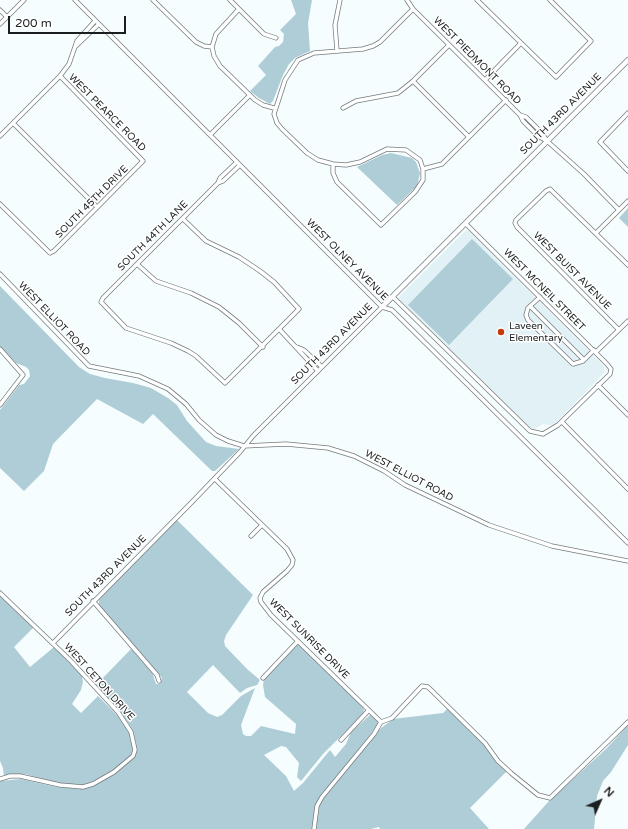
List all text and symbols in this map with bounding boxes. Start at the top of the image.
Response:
scale bar [10,8,128,34]
street label: WEST PIEDMONT ROAD [431,15,523,107]
text: 200 m [15,16,52,30]
street label: SOUTH 43RD AVENUE [518,71,604,157]
street label: WEST PEARCE ROAD [66,72,148,154]
street label: SOUTH 45TH DRIVE [53,163,131,241]
street label: SOUTH 44TH LANE [115,198,191,274]
street label: WEST OLNEY AVENUE [304,217,390,303]
street label: WEST BUIST AVENUE [531,230,613,312]
street label: WEST MCNEIL STREET [500,246,588,334]
street label: WEST ELLIOT ROAD [16,279,92,359]
street label: SOUTH 43RD AVENUE [289,301,375,387]
place label: Laveen Elementary [509,320,563,344]
marker: Laveen Elementary [496,327,506,337]
street label: WEST ELLIOT ROAD [363,448,455,504]
street label: SOUTH 43RD AVENUE [63,533,149,619]
street label: WEST SUNRISE DRIVE [266,596,352,682]
street label: WEST CETON DRIVE [61,641,137,723]
north arrow [580,781,620,821]
text: N [601,784,617,800]

